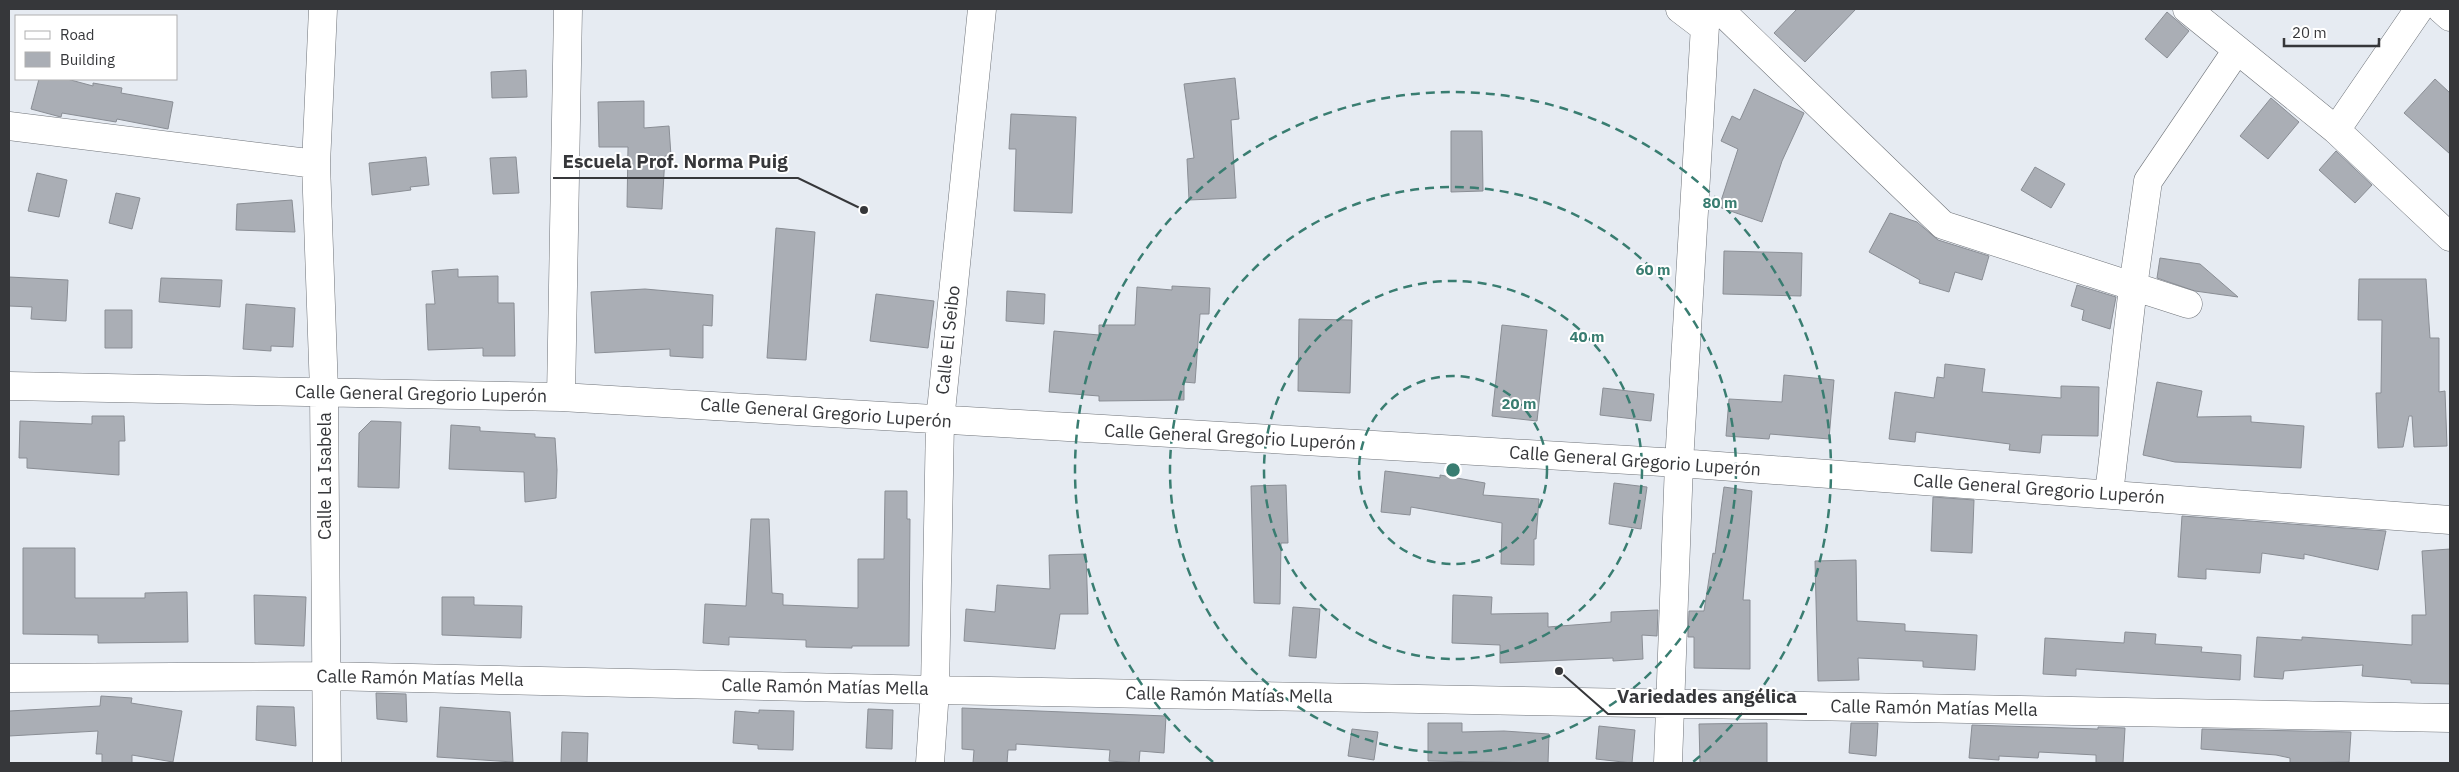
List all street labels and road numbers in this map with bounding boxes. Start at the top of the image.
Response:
street label: Calle El Seibo [930,284,965,396]
street label: Calle General Gregorio Luperón [295,380,547,407]
street label: Calle General Gregorio Luperón [699,392,953,433]
street label: Calle La Isabela [313,412,336,540]
street label: Calle General Gregorio Luperón [1103,418,1357,455]
street label: Calle General Gregorio Luperón [1508,440,1762,481]
street label: Calle General Gregorio Luperón [1912,468,2166,509]
street label: Calle Ramón Matías Mella [316,664,524,691]
street label: Calle Ramón Matías Mella [721,673,929,700]
street label: Calle Ramón Matías Mella [1125,681,1333,708]
street label: Calle Ramón Matías Mella [1830,694,2038,721]

